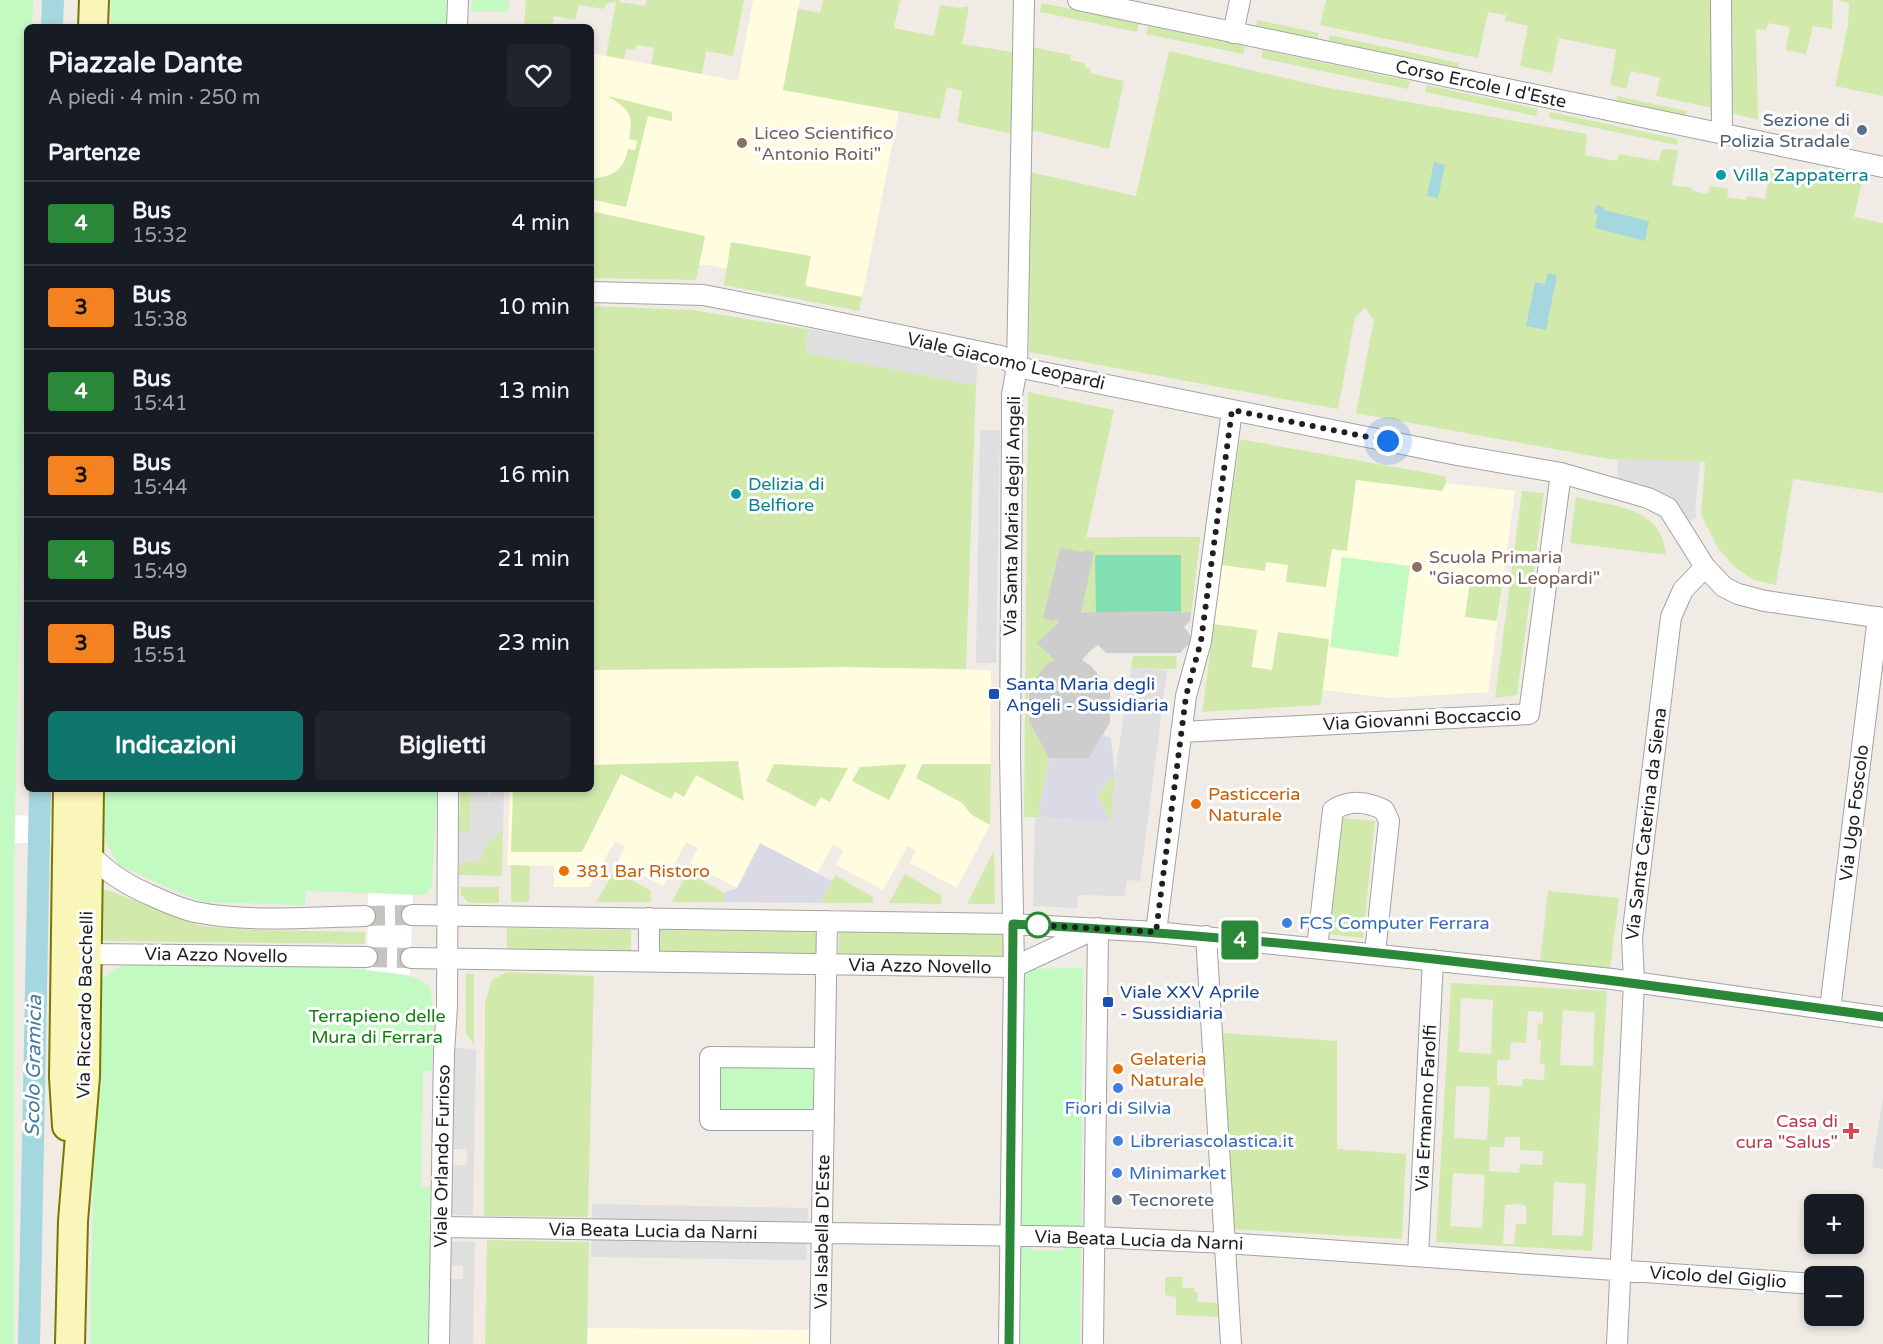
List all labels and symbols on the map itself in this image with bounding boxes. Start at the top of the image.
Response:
street label: Corso Ercole I d'Este [1394,55,1568,113]
place label: Sezione di Polizia Stradale [1719,109,1850,152]
place label: Liceo Scientifico "Antonio Roiti" [754,122,894,165]
marker: Sezione di Polizia Stradale [1855,123,1869,137]
marker: Liceo Scientifico "Antonio Roiti" [735,136,749,150]
place label: Villa Zappaterra [1733,164,1869,186]
marker: Villa Zappaterra [1714,168,1728,182]
street label: Viale Giacomo Leopardi [905,328,1107,394]
street label: Via Santa Maria degli Angeli [999,396,1025,636]
your location [1373,426,1403,456]
place label: Delizia di Belfiore [748,473,824,516]
marker: Delizia di Belfiore [729,487,743,501]
place label: Scuola Primaria "Giacomo Leopardi" [1429,546,1600,589]
marker: Scuola Primaria "Giacomo Leopardi" [1410,560,1424,574]
place label: Santa Maria degli Angeli - Sussidiaria [1006,673,1169,716]
marker: Santa Maria degli Angeli - Sussidiaria [987,687,1001,701]
street label: Via Giovanni Boccaccio [1322,703,1522,735]
street label: Via Santa Caterina da Siena [1621,706,1671,942]
street label: Via Ugo Foscolo [1835,743,1873,883]
place label: Pasticceria Naturale [1208,783,1300,826]
marker: Pasticceria Naturale [1189,797,1203,811]
place label: 381 Bar Ristoro [576,860,710,882]
marker: 381 Bar Ristoro [557,864,571,878]
street label: Via Riccardo Bacchelli [72,911,98,1099]
unlabelled marker [1025,912,1051,938]
place label: FCS Computer Ferrara [1299,912,1490,934]
marker: FCS Computer Ferrara [1280,916,1294,930]
line badge: 4 [1220,920,1260,960]
street label: Via Azzo Novello [144,943,288,967]
street label: Via Azzo Novello [848,954,992,978]
place label: Viale XXV Aprile - Sussidiaria [1120,981,1259,1024]
water label: Scolo Gramicia [21,994,47,1137]
marker: Viale XXV Aprile - Sussidiaria [1101,995,1115,1009]
park label: Terrapieno delle Mura di Ferrara [308,1005,446,1048]
street label: Via Ermanno Farolfi [1411,1024,1441,1192]
place label: Gelateria Naturale [1130,1048,1207,1091]
marker: Gelateria Naturale [1111,1062,1125,1076]
street label: Viale Orlando Furioso [429,1064,455,1248]
marker: Fiori di Silvia [1111,1081,1125,1095]
place label: Fiori di Silvia [1065,1097,1171,1119]
place label: Casa di cura "Salus" [1736,1110,1838,1153]
marker: Casa di cura "Salus" [1842,1122,1860,1140]
place label: Libreriascolastica.it [1130,1130,1294,1152]
marker: Libreriascolastica.it [1111,1134,1125,1148]
street label: Via Isabella D'Este [810,1154,834,1310]
place label: Minimarket [1129,1162,1227,1184]
marker: Minimarket [1110,1166,1124,1180]
place label: Tecnorete [1129,1189,1214,1211]
marker: Tecnorete [1110,1193,1124,1207]
street label: Via Beata Lucia da Narni [548,1218,758,1244]
street label: Via Beata Lucia da Narni [1034,1225,1244,1255]
street label: Vicolo del Giglio [1649,1261,1787,1293]

